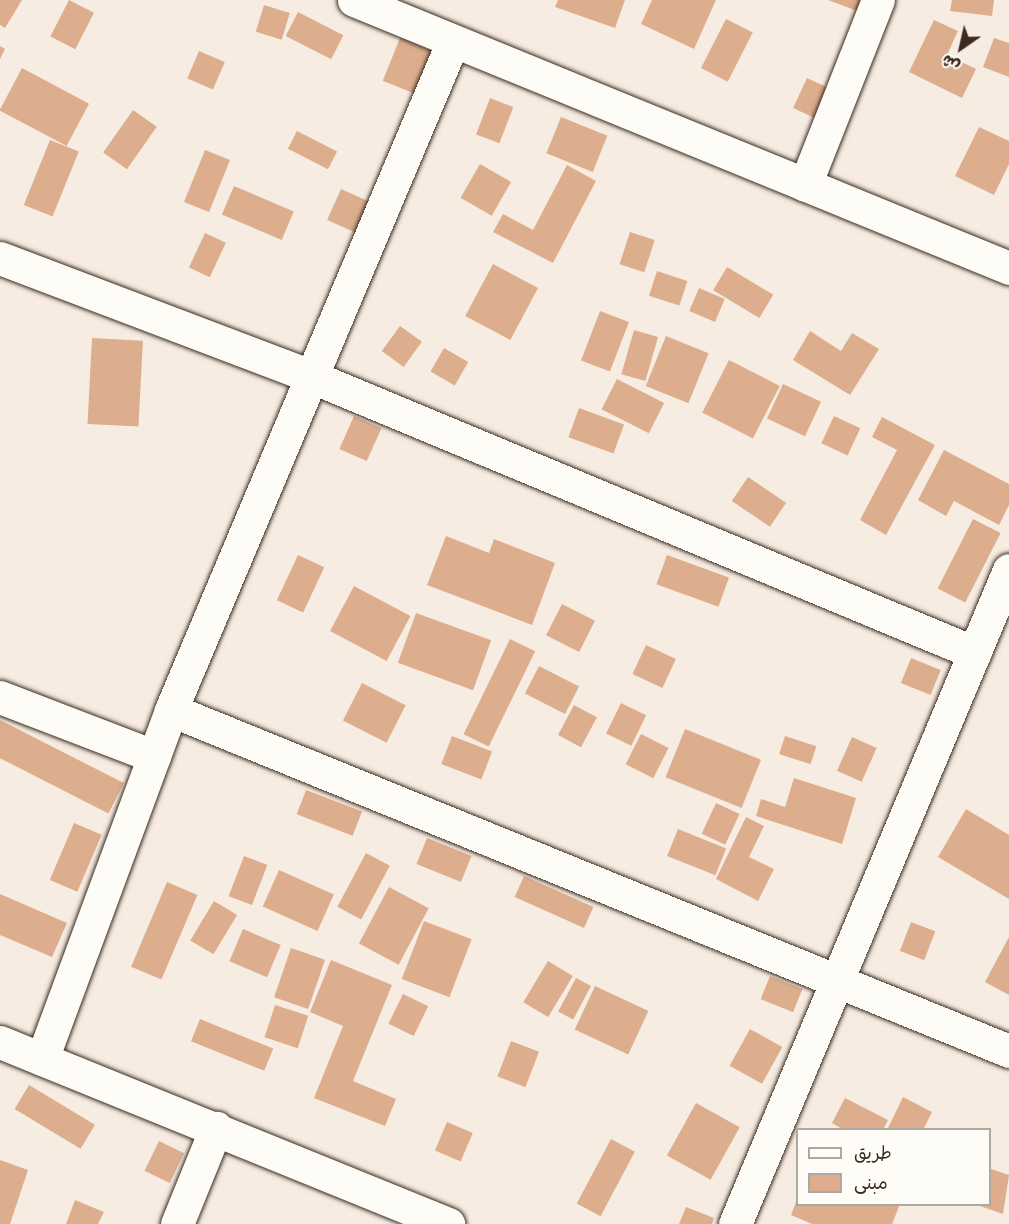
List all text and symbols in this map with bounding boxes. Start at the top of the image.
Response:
north arrow [931,18,991,78]
text: ش [935,46,966,80]
legend [796,1128,991,1206]
text: طريق [854,1137,892,1169]
text: مبنى [854,1167,888,1199]

